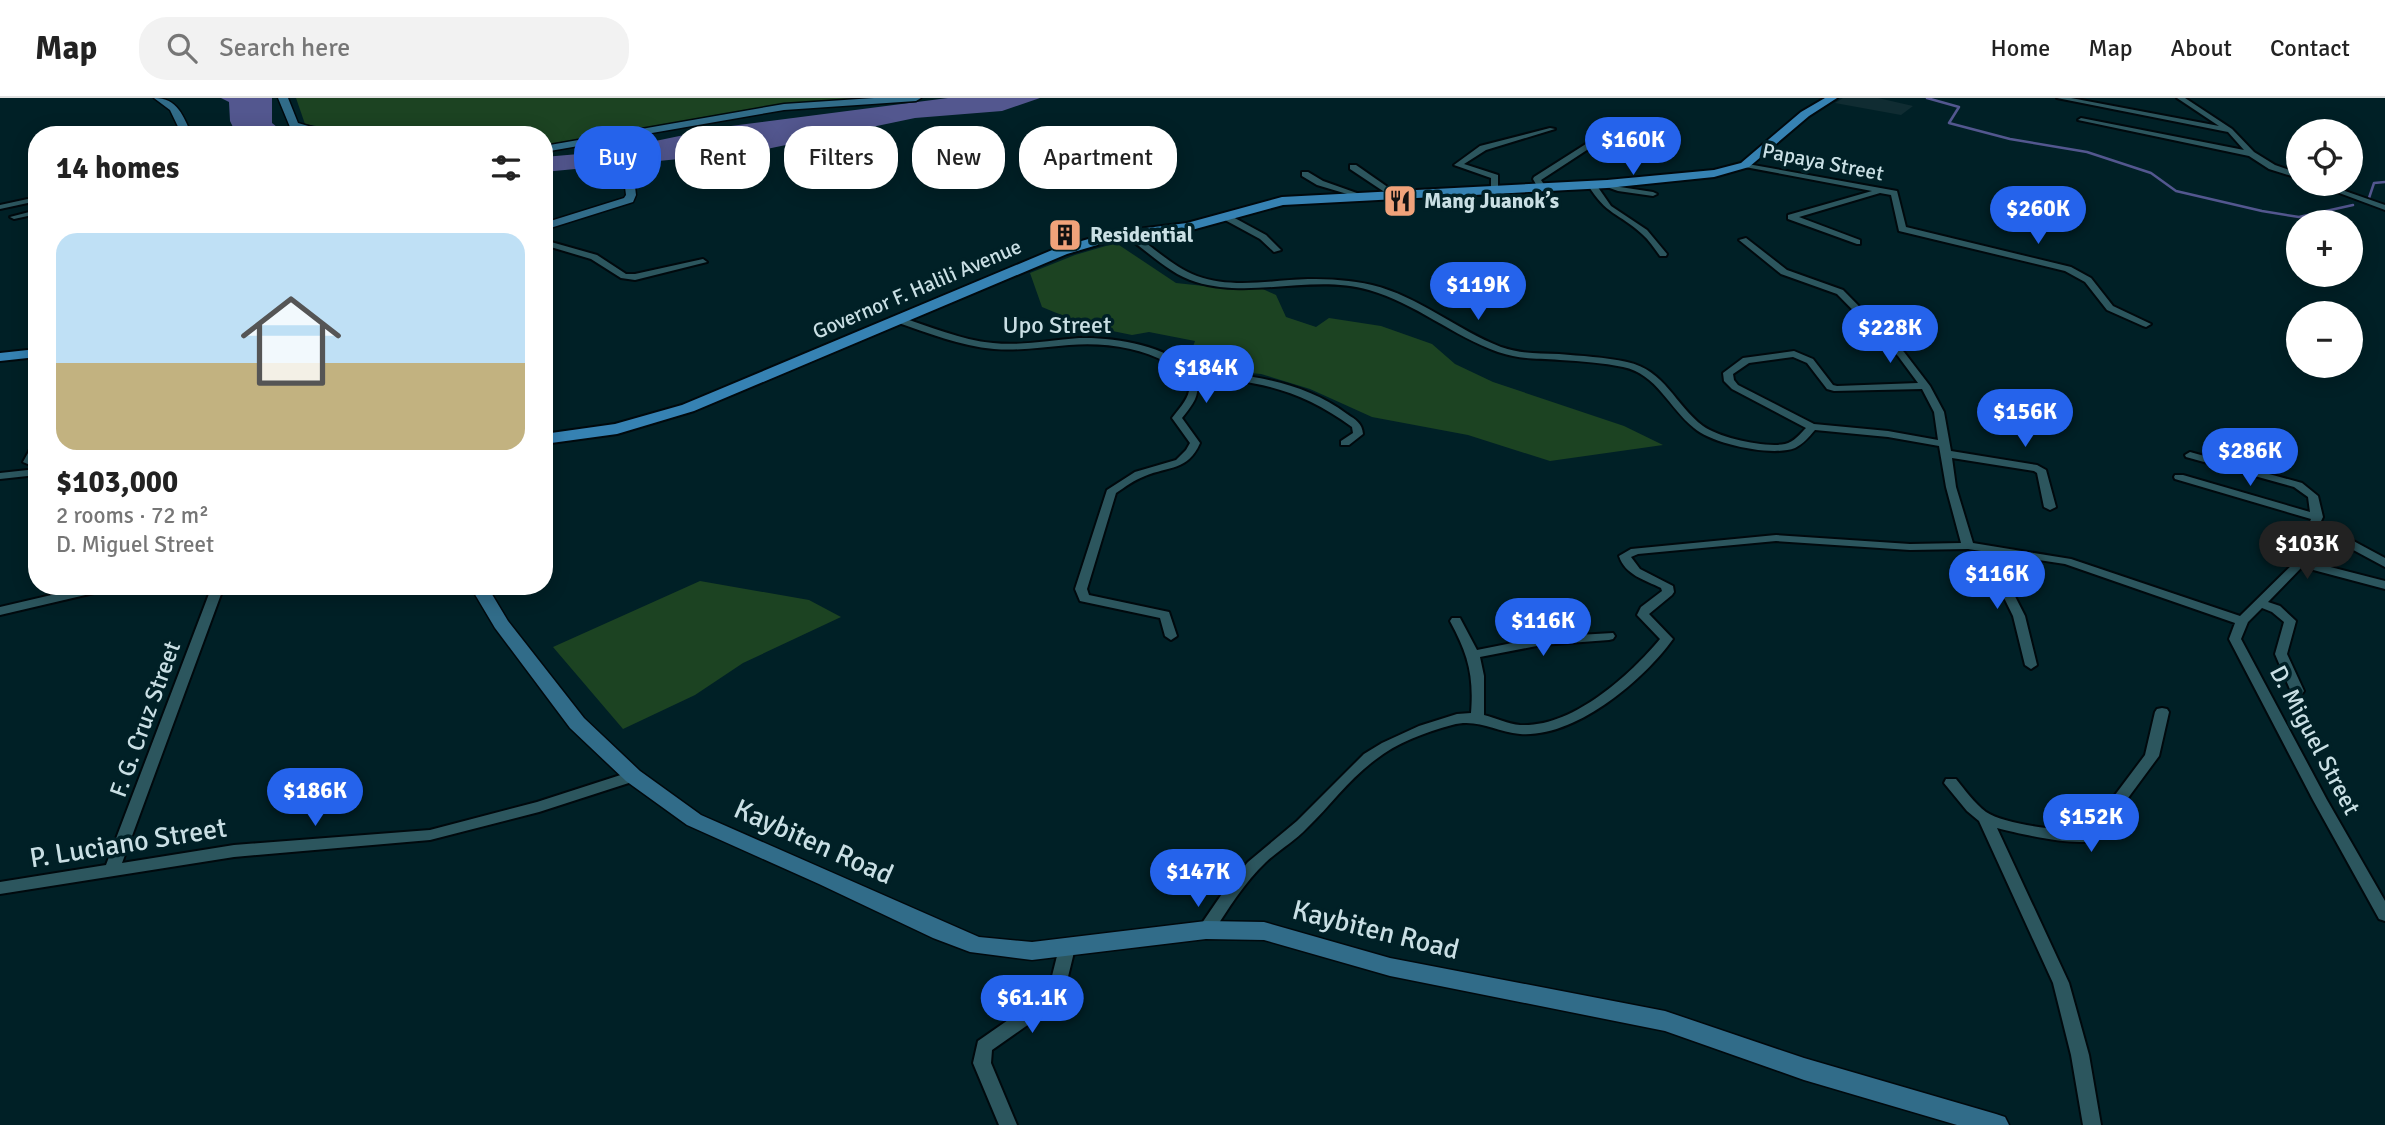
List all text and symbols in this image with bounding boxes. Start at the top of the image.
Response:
search box [139,17,629,80]
text: Map [35,28,97,69]
icon: search [163,29,201,67]
text: Search here [219,32,350,64]
text: Home [1990,33,2050,63]
text: Map [2088,33,2133,63]
text: About [2171,33,2232,63]
text: Contact [2270,33,2350,63]
pin: $160K [1584,118,1682,177]
map controls [2286,119,2363,378]
button: locate [2286,119,2363,196]
text: $160K [1601,125,1665,154]
chip: Buy [574,126,661,189]
chip: Rent [675,126,770,189]
chip: Filters [784,126,898,189]
chip: New [912,126,1005,189]
chip: Apartment [1019,126,1177,189]
street label: Papaya Street [1760,137,1886,187]
icon: filters [487,149,525,187]
text: 14 homes [56,150,179,187]
restaurant icon: Mang Juanok’s [1381,182,1419,220]
pin: $260K [1989,186,2087,246]
place label: Mang Juanok’s [1424,188,1559,214]
text: $260K [2006,194,2070,223]
button: + [2286,210,2363,287]
building icon: Residential [1046,216,1084,254]
place label: Residential [1090,222,1194,248]
street label: Governor F. Halili Avenue [809,233,1025,345]
pin: $119K [1429,262,1527,322]
text: $119K [1446,270,1510,299]
icon: home [228,278,354,404]
button: − [2286,301,2363,378]
pin: $228K [1841,306,1939,365]
street label: Upo Street [1002,310,1112,340]
text: $228K [1858,313,1922,342]
pin: $184K [1157,345,1255,405]
text: $184K [1174,353,1238,382]
pin: $156K [1976,390,2074,449]
text: $156K [1993,397,2057,426]
pin: $286K [2201,428,2299,488]
text: $286K [2218,436,2282,465]
text: $103,000 [56,464,178,501]
text: 2 rooms · 72 m² [56,501,209,530]
pin: $103K [2258,522,2356,581]
text: $103K [2275,529,2339,558]
text: D. Miguel Street [56,530,214,559]
pin: $116K [1948,552,2046,611]
text: $116K [1965,559,2029,588]
pin: $116K [1494,598,1592,658]
text: $116K [1511,606,1575,635]
street label: F. G. Cruz Street [103,637,187,801]
street label: D. Miguel Street [2263,660,2367,820]
pin: $186K [266,768,364,828]
text: $186K [283,776,347,805]
street label: Kaybiten Road [729,792,899,892]
pin: $152K [2042,794,2140,854]
text: $152K [2059,802,2123,831]
street label: P. Luciano Street [27,811,229,875]
pin: $147K [1149,850,1247,909]
text: $147K [1166,857,1230,886]
street label: Kaybiten Road [1289,893,1463,967]
pin: $61.1K [975,976,1089,1035]
text: $61.1K [997,983,1067,1012]

